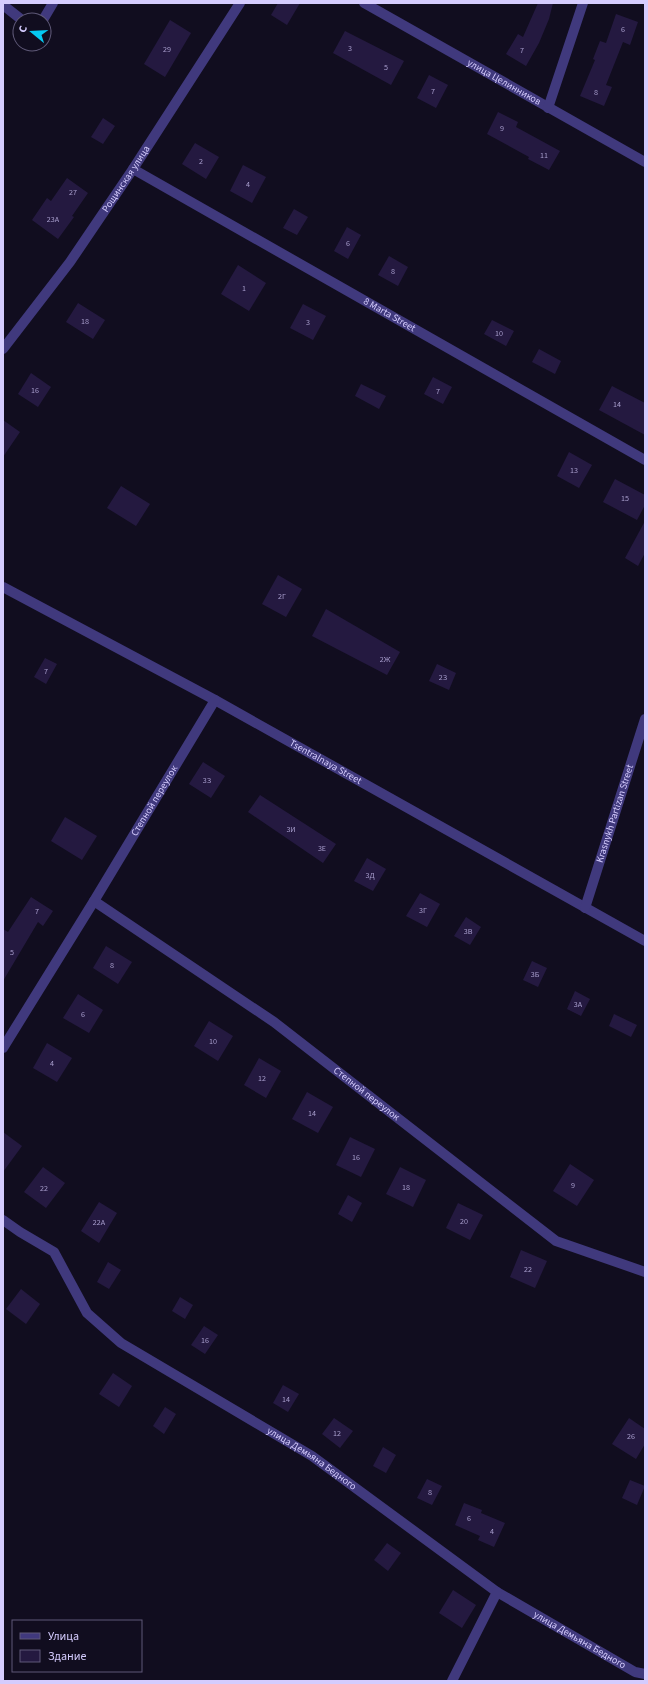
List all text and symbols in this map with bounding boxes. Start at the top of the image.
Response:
north arrow [12,12,52,52]
text: С [15,23,31,34]
house number: 6 [621,24,625,35]
house number: 3 [348,43,352,54]
house number: 29 [163,44,171,55]
house number: 7 [520,45,524,56]
street label: улица Целинников [465,56,544,109]
house number: 5 [384,62,388,73]
house number: 7 [431,86,435,97]
house number: 8 [594,87,598,98]
house number: 9 [500,123,504,134]
street label: Рощинская улица [99,143,153,215]
house number: 11 [540,150,548,161]
house number: 2 [199,156,203,167]
house number: 4 [246,179,250,190]
house number: 27 [69,187,77,198]
house number: 23А [47,214,60,225]
house number: 6 [346,238,350,249]
house number: 8 [391,266,395,277]
house number: 1 [242,283,246,294]
street label: 8 Marta Street [361,294,419,336]
house number: 18 [81,316,89,327]
house number: 3 [306,317,310,328]
house number: 10 [495,328,503,339]
house number: 16 [31,385,39,396]
house number: 7 [436,386,440,397]
house number: 14 [613,399,621,410]
house number: 13 [570,465,578,476]
house number: 15 [621,493,629,504]
house number: 2Г [278,591,286,602]
house number: 2Ж [380,654,391,665]
house number: 7 [44,666,48,677]
house number: 2З [439,672,448,683]
street label: Tsentralnaya Street [287,736,365,788]
street label: Krasnykh Partizan Street [593,762,637,864]
street label: Степной переулок [128,763,181,839]
house number: 3З [203,775,212,786]
house number: 3И [286,824,296,835]
house number: 3Е [318,843,326,854]
house number: 3Д [365,870,375,881]
house number: 3Г [419,905,427,916]
house number: 7 [35,906,39,917]
house number: 3В [464,926,473,937]
house number: 5 [10,947,14,958]
house number: 8 [110,960,114,971]
house number: 3Б [531,969,540,980]
house number: 3А [574,999,583,1010]
house number: 6 [81,1009,85,1020]
house number: 10 [209,1036,217,1047]
house number: 4 [50,1058,54,1069]
street label: Степной переулок [330,1064,403,1124]
house number: 12 [258,1073,266,1084]
house number: 14 [308,1108,316,1119]
house number: 16 [352,1152,360,1163]
house number: 9 [571,1180,575,1191]
house number: 18 [402,1182,410,1193]
house number: 22 [40,1183,48,1194]
house number: 20 [460,1216,468,1227]
house number: 22А [93,1217,106,1228]
house number: 22 [524,1264,532,1275]
house number: 16 [201,1335,209,1346]
house number: 14 [282,1394,290,1405]
street label: улица Демьяна Бедного [264,1424,359,1493]
house number: 12 [333,1428,341,1439]
house number: 26 [627,1431,635,1442]
house number: 8 [428,1487,432,1498]
house number: 6 [467,1513,471,1524]
house number: 4 [490,1526,494,1537]
street label: улица Демьяна Бедного [531,1608,629,1672]
legend [12,1620,142,1672]
text: Улица [48,1628,79,1645]
text: Здание [48,1648,87,1665]

